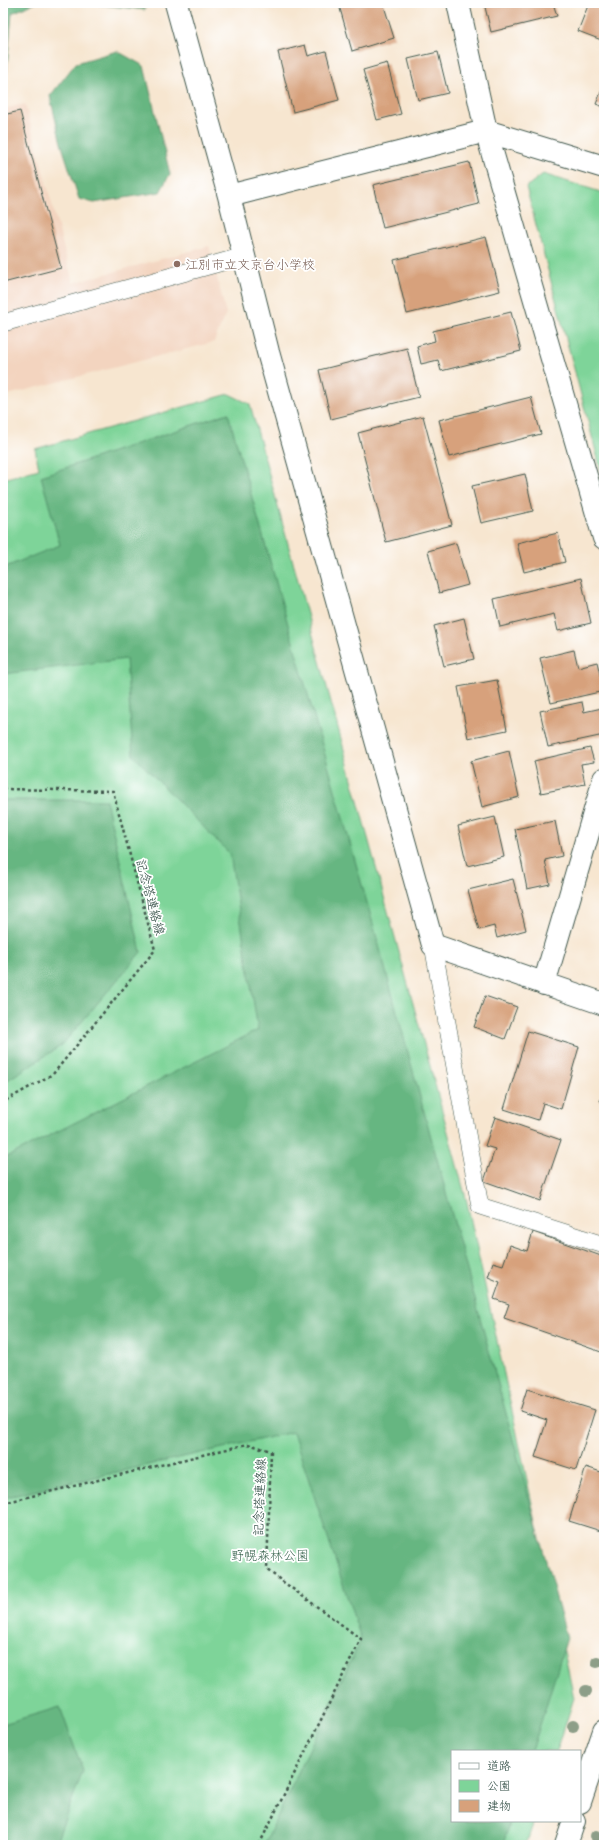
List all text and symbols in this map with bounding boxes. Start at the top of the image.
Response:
place label: 江別市立文京台小学校 [185,255,315,276]
marker: 江別市立文京台小学校 [172,259,182,269]
street label: 記念塔連絡線 [129,857,170,939]
street label: 記念塔連絡線 [249,1457,272,1536]
park label: 野幌森林公園 [231,1546,309,1567]
legend [451,1750,581,1822]
text: 道路 [487,1757,511,1776]
text: 公園 [487,1777,511,1796]
text: 建物 [487,1797,511,1816]

